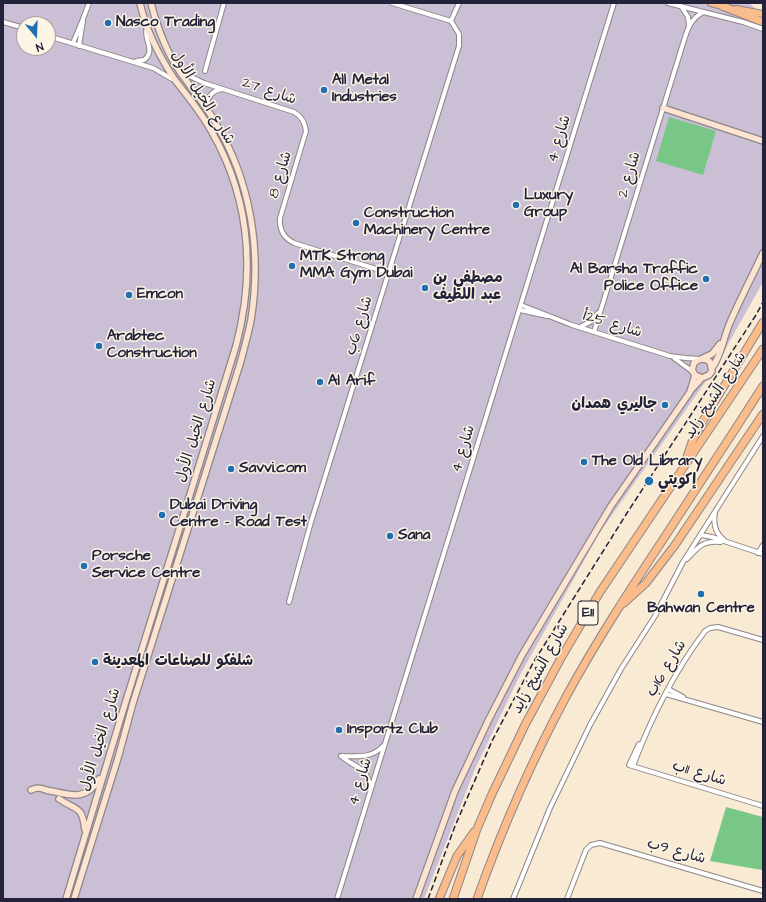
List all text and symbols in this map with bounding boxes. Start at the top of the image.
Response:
place label: Nasco Trading [116,14,215,32]
north arrow [16,16,56,56]
marker: Nasco Trading [103,18,113,28]
text: N [34,39,45,55]
street label: شارع الخيل الأول [166,48,238,148]
place label: All Metal Industries [332,72,397,107]
street label: شارع 27 [239,74,299,110]
marker: All Metal Industries [319,85,329,95]
street label: شارع 4 [544,113,576,165]
street label: شارع 8 [265,149,297,201]
street label: شارع 2 [615,150,645,200]
place label: Luxury Group [524,187,573,222]
marker: Luxury Group [511,200,521,210]
place label: Construction Machinery Centre [364,205,490,240]
marker: Construction Machinery Centre [351,218,361,228]
place label: MTK Strong MMA Gym Dubai [300,248,412,283]
marker: MTK Strong MMA Gym Dubai [287,261,297,271]
place label: Al Barsha Traffic Police Office [570,261,698,296]
place label: مصطفي بن عبد اللطيف [433,270,503,305]
marker: Al Barsha Traffic Police Office [701,274,711,284]
marker: مصطفي بن عبد اللطيف [420,283,430,293]
place label: Emcon [137,286,183,304]
marker: Emcon [124,290,134,300]
street label: شارع 6ب [342,294,378,358]
street label: شارع 25أ [580,307,644,343]
place label: Arabtec Construction [107,328,197,363]
marker: Arabtec Construction [94,341,104,351]
street label: شارع الشيخ زايد [681,349,751,443]
place label: Al Arif [328,373,375,391]
street label: شارع الخيل الأول [173,377,221,485]
marker: Al Arif [315,377,325,387]
place label: جاليري همدان [571,396,657,414]
marker: جاليري همدان [660,400,670,410]
street label: شارع 4 [448,423,480,475]
place label: The Old Library [592,453,702,471]
marker: The Old Library [579,457,589,467]
place label: Savvi.com [239,460,306,478]
marker: Savvi.com [226,464,236,474]
place label: إكويتي [658,472,696,490]
marker: إكويتي [643,475,655,487]
place label: Dubai Driving Centre - Road Test [170,497,307,532]
marker: Dubai Driving Centre - Road Test [157,510,167,520]
place label: Sana [398,527,430,545]
marker: Sana [385,531,395,541]
place label: Porsche Service Centre [92,548,200,583]
marker: Porsche Service Centre [79,561,89,571]
marker: Bahwan Centre [696,589,706,599]
place label: Bahwan Centre [647,600,755,618]
road number: E11 [578,601,598,625]
street label: شارع الشيخ زايد [509,621,573,717]
street label: شارع 16ب [643,637,691,701]
place label: شلفكو للصناعات المعدينة [103,653,253,671]
marker: شلفكو للصناعات المعدينة [90,657,100,667]
street label: شارع الخيل الأول [77,686,125,794]
place label: Insportz Club [347,721,438,739]
marker: Insportz Club [334,725,344,735]
street label: شارع 4 [345,756,377,808]
street label: شارع 11ب [670,757,728,791]
street label: شارع 9ب [645,835,707,869]

